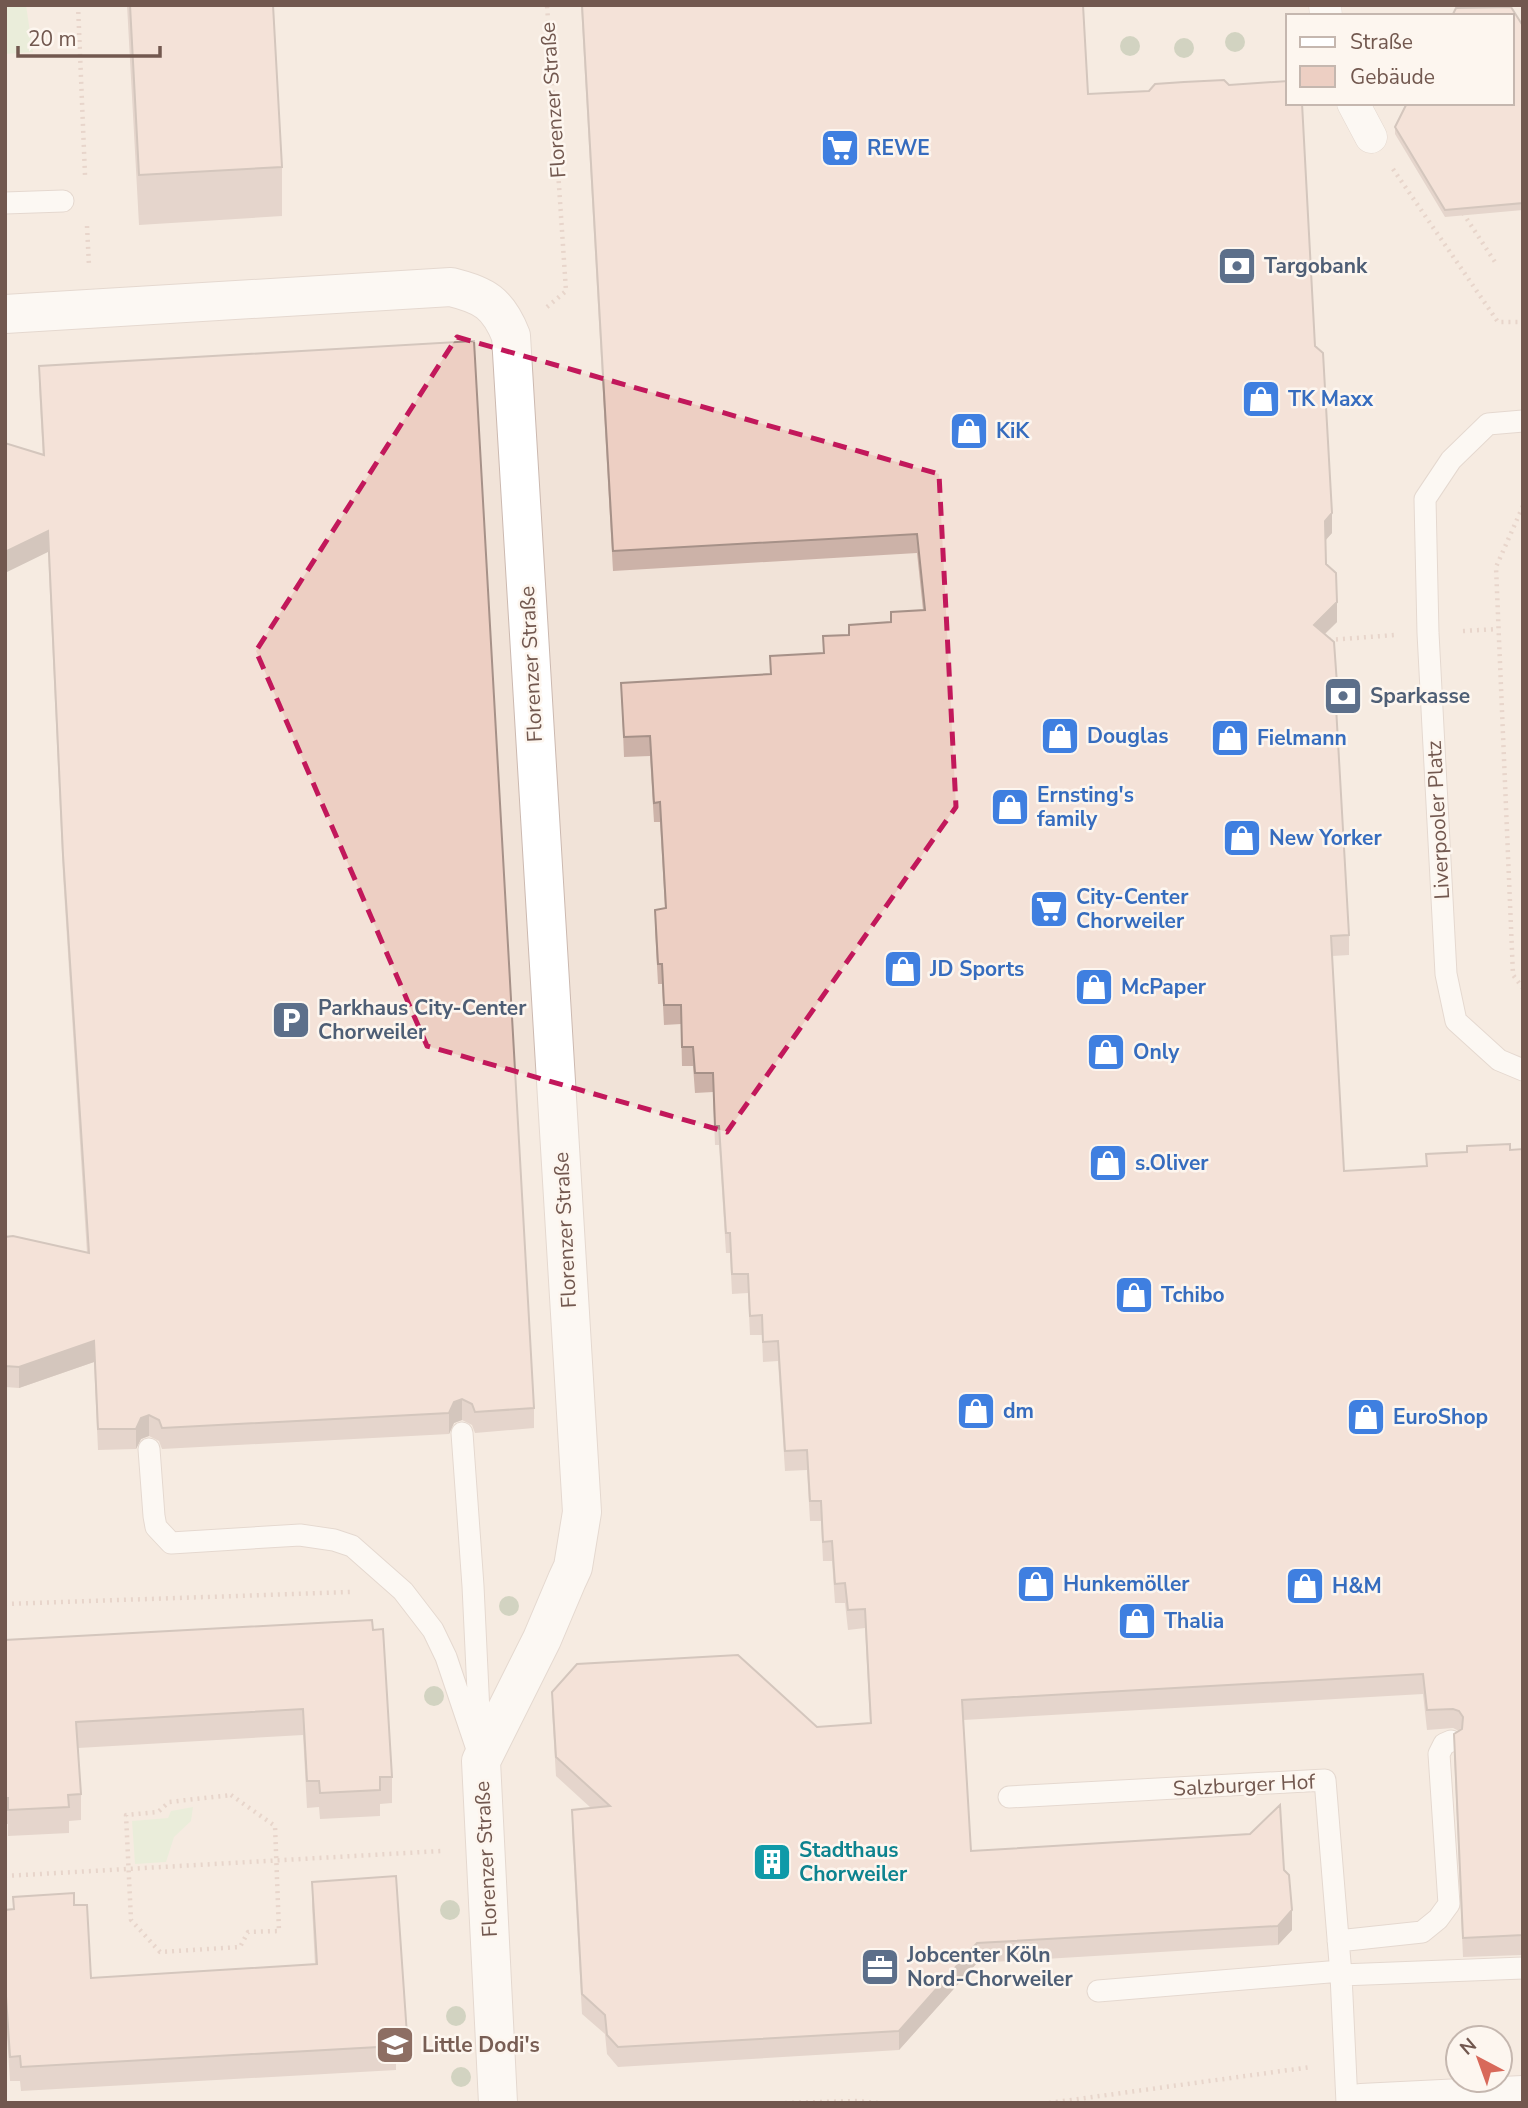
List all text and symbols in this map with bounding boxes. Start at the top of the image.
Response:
scale bar [18,14,159,58]
legend [1286,14,1514,105]
street label: Florenzer Straße [534,21,572,179]
text: 20 m [28,25,77,53]
text: Straße [1350,28,1413,56]
text: Gebäude [1350,63,1435,91]
supermarket icon: REWE [819,127,861,169]
place label: REWE [867,134,930,162]
bank icon: Targobank [1216,245,1258,287]
place label: Targobank [1264,252,1368,280]
shop icon: TK Maxx [1240,378,1282,420]
place label: TK Maxx [1288,385,1374,413]
shop icon: KiK [948,410,990,452]
place label: KiK [996,417,1030,445]
street label: Florenzer Straße [513,585,549,743]
bank icon: Sparkasse [1322,675,1364,717]
place label: Sparkasse [1370,682,1470,710]
shop icon: Douglas [1039,715,1081,757]
shop icon: Fielmann [1209,717,1251,759]
place label: Douglas [1087,722,1168,750]
place label: Fielmann [1257,724,1347,752]
street label: Liverpooler Platz [1420,740,1456,900]
place label: Ernsting's family [1037,781,1134,833]
shop icon: Ernsting's family [989,786,1031,828]
shop icon: New Yorker [1221,817,1263,859]
place label: New Yorker [1269,824,1382,852]
place label: City-Center Chorweiler [1076,883,1189,935]
supermarket icon: City-Center Chorweiler [1028,888,1070,930]
shop icon: JD Sports [882,948,924,990]
place label: JD Sports [929,955,1024,983]
shop icon: McPaper [1073,966,1115,1008]
place label: McPaper [1121,973,1207,1001]
place label: Parkhaus City-Center Chorweiler [318,994,527,1046]
parking icon: Parkhaus City-Center Chorweiler [270,999,312,1041]
shop icon: Only [1085,1031,1127,1073]
place label: Only [1133,1038,1180,1066]
shop icon: s.Oliver [1087,1142,1129,1184]
place label: s.Oliver [1135,1149,1209,1177]
street label: Florenzer Straße [547,1151,583,1309]
shop icon: Tchibo [1113,1274,1155,1316]
place label: Tchibo [1161,1281,1225,1309]
shop icon: dm [955,1390,997,1432]
shop icon: EuroShop [1345,1396,1387,1438]
place label: dm [1003,1397,1034,1425]
place label: EuroShop [1393,1403,1488,1431]
shop icon: Hunkemöller [1015,1563,1057,1605]
shop icon: H&M [1284,1565,1326,1607]
place label: Hunkemöller [1063,1570,1190,1598]
place label: H&M [1332,1572,1382,1600]
shop icon: Thalia [1116,1600,1158,1642]
place label: Thalia [1164,1607,1224,1635]
street label: Salzburger Hof [1172,1767,1317,1803]
street label: Florenzer Straße [468,1780,504,1938]
place label: Stadthaus Chorweiler [799,1836,908,1888]
building icon: Stadthaus Chorweiler [751,1841,793,1883]
place label: Jobcenter Köln Nord-Chorweiler [906,1941,1073,1993]
office icon: Jobcenter Köln Nord-Chorweiler [859,1946,901,1988]
school or university icon: Little Dodi's [374,2024,416,2066]
north arrow [1444,2024,1514,2094]
place label: Little Dodi's [422,2031,540,2059]
text: N [1455,2032,1482,2061]

